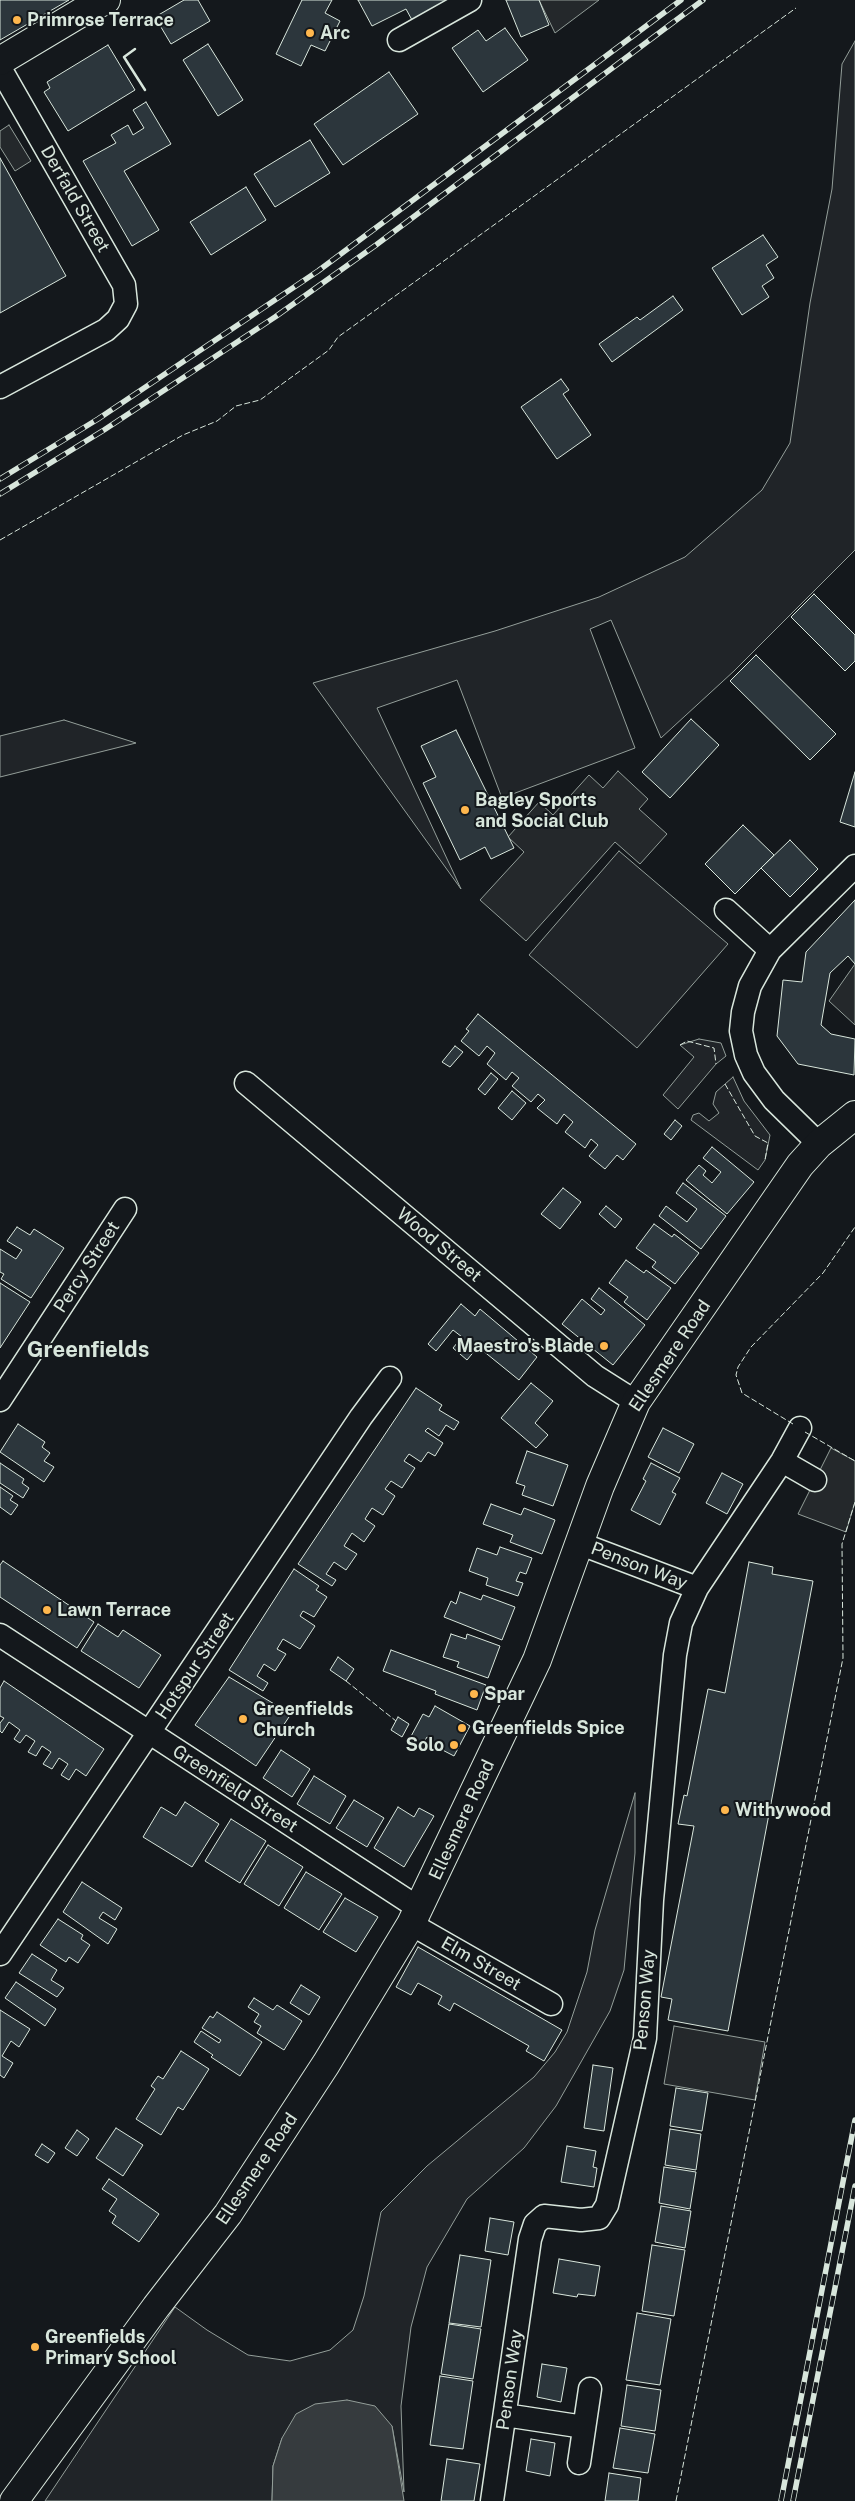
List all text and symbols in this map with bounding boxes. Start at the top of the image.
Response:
place label: Primrose Terrace [27,9,174,31]
marker: Primrose Terrace [11,14,23,26]
place label: Arc [320,22,350,44]
marker: Arc [304,27,316,39]
street label: Derfald Street [36,142,114,256]
place label: Bagley Sports and Social Club [475,789,609,832]
marker: Bagley Sports and Social Club [459,804,471,816]
street label: Wood Street [392,1203,486,1287]
street label: Percy Street [49,1217,125,1317]
street label: Ellesmere Road [625,1296,715,1416]
place label: Maestro's Blade [457,1335,594,1357]
district label: Greenfields [27,1337,149,1363]
marker: Maestro's Blade [598,1340,610,1352]
street label: Penson Way [588,1538,690,1594]
place label: Lawn Terrace [57,1599,171,1621]
marker: Lawn Terrace [41,1604,53,1616]
street label: Hotspur Street [151,1608,239,1724]
place label: Spar [484,1683,525,1705]
marker: Spar [468,1688,480,1700]
place label: Greenfields Church [253,1698,353,1740]
marker: Greenfields Church [237,1713,249,1725]
place label: Greenfields Spice [472,1717,625,1739]
marker: Greenfields Spice [456,1722,468,1734]
place label: Solo [406,1734,444,1756]
marker: Solo [448,1739,460,1751]
street label: Greenfield Street [168,1740,302,1838]
street label: Ellesmere Road [425,1756,499,1884]
place label: Withywood [735,1799,831,1821]
marker: Withywood [719,1804,731,1816]
street label: Elm Street [437,1932,525,1996]
street label: Penson Way [630,1949,660,2051]
street label: Ellesmere Road [212,2109,302,2229]
place label: Greenfields Primary School [45,2326,177,2368]
street label: Penson Way [492,2328,528,2432]
marker: Greenfields Primary School [29,2341,41,2353]

